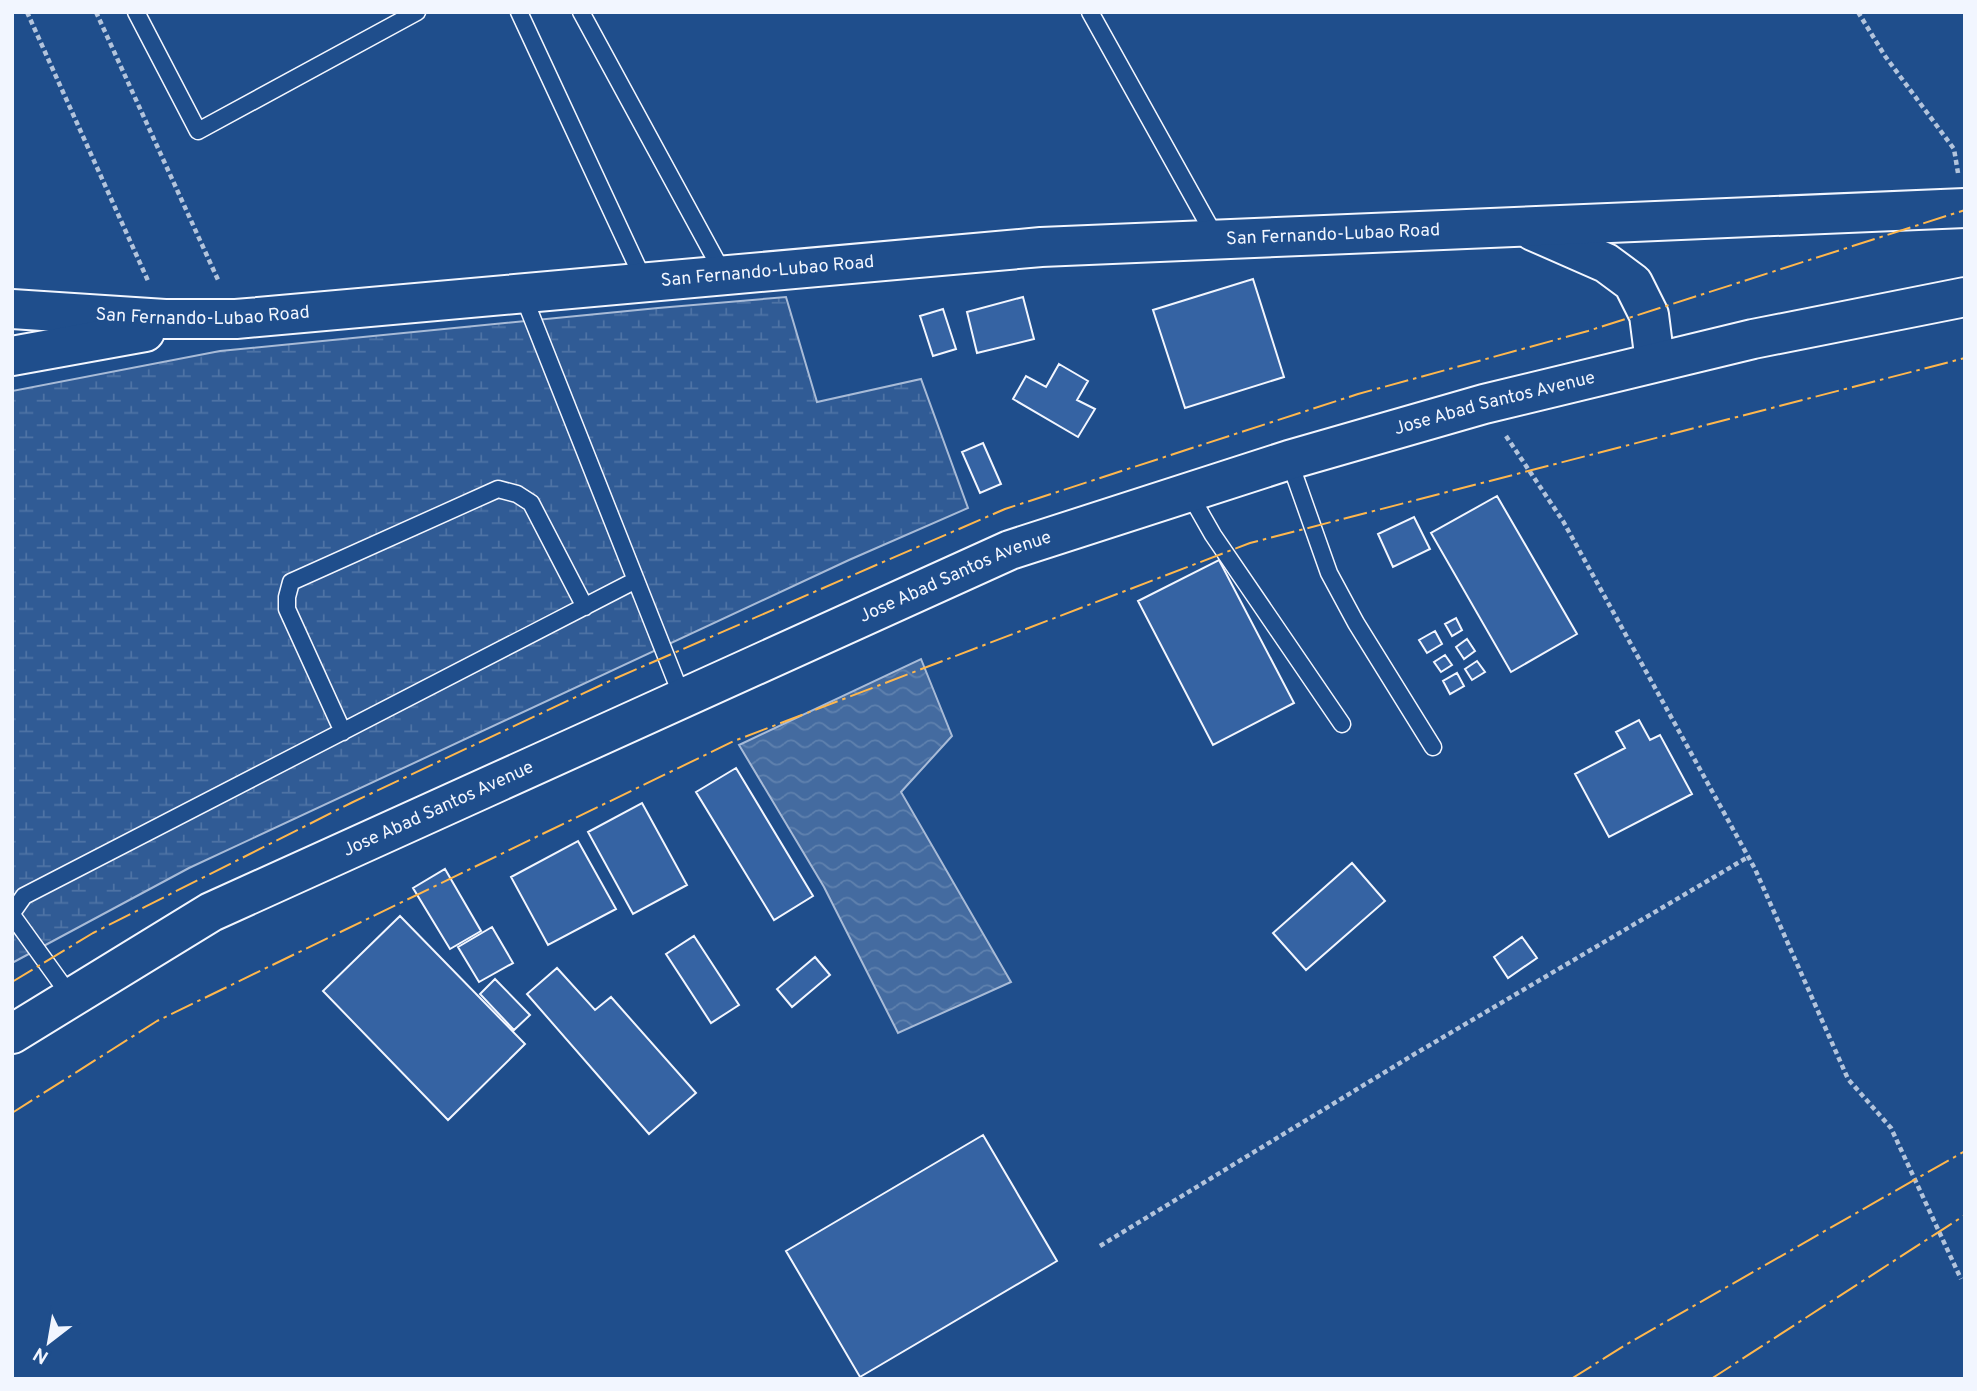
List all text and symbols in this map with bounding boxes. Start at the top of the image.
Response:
street label: San Fernando-Lubao Road [1226,219,1441,251]
street label: San Fernando-Lubao Road [660,250,875,292]
street label: San Fernando-Lubao Road [95,301,311,331]
street label: Jose Abad Santos Avenue [1391,366,1597,441]
street label: Jose Abad Santos Avenue [856,526,1054,628]
street label: Jose Abad Santos Avenue [339,756,537,862]
north arrow [14,1307,84,1377]
text: N [29,1341,53,1369]

